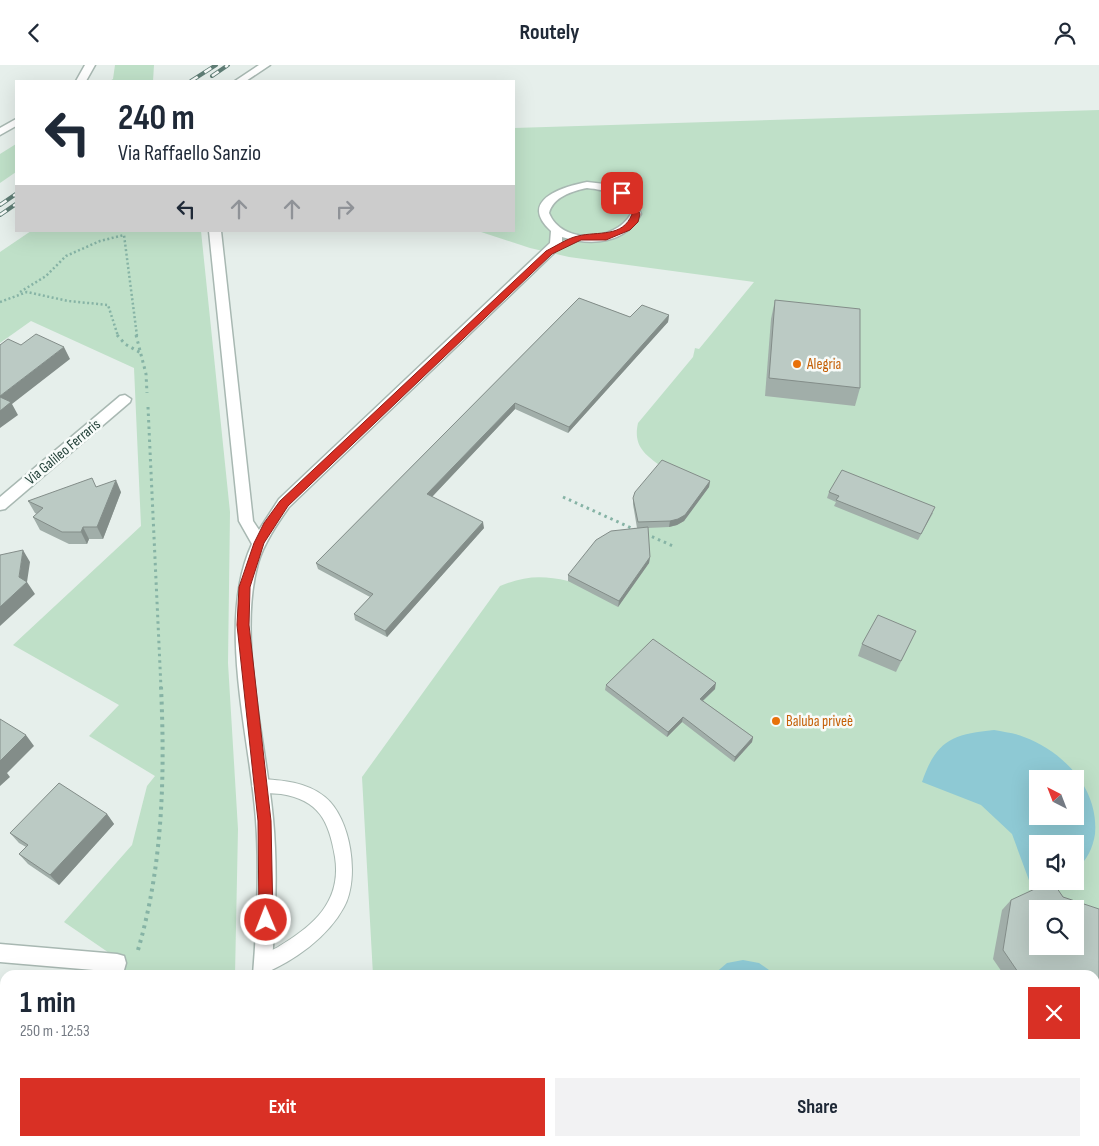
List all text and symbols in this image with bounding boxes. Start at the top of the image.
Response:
icon: back [20,19,48,47]
text: Routely [520,19,579,46]
icon: person [1051,19,1079,47]
text: 240 m [118,97,195,140]
icon: left [35,100,100,165]
text: Via Raffaello Sanzio [118,140,261,167]
pin [601,172,643,214]
icon: arrive [608,179,636,207]
icon: left [172,195,200,223]
icon: ahead [225,195,253,223]
icon: ahead [278,195,306,223]
icon: right [331,195,359,223]
place label: Alegria [806,355,842,374]
marker: Alegria [791,358,803,370]
street label: Via Galileo Ferraris [22,415,104,489]
place label: Baluba priveè [786,712,853,731]
marker: Baluba priveè [770,715,782,727]
north arrow [1029,770,1084,825]
map controls [1029,770,1084,955]
button: sound [1029,835,1084,890]
position arrow [239,893,291,945]
button: search [1029,900,1084,955]
text: 1 min [20,985,76,1021]
button: close [1028,987,1080,1039]
text: 250 m · 12:53 [20,1022,90,1041]
button: Exit [20,1078,545,1136]
button: Share [555,1078,1080,1136]

